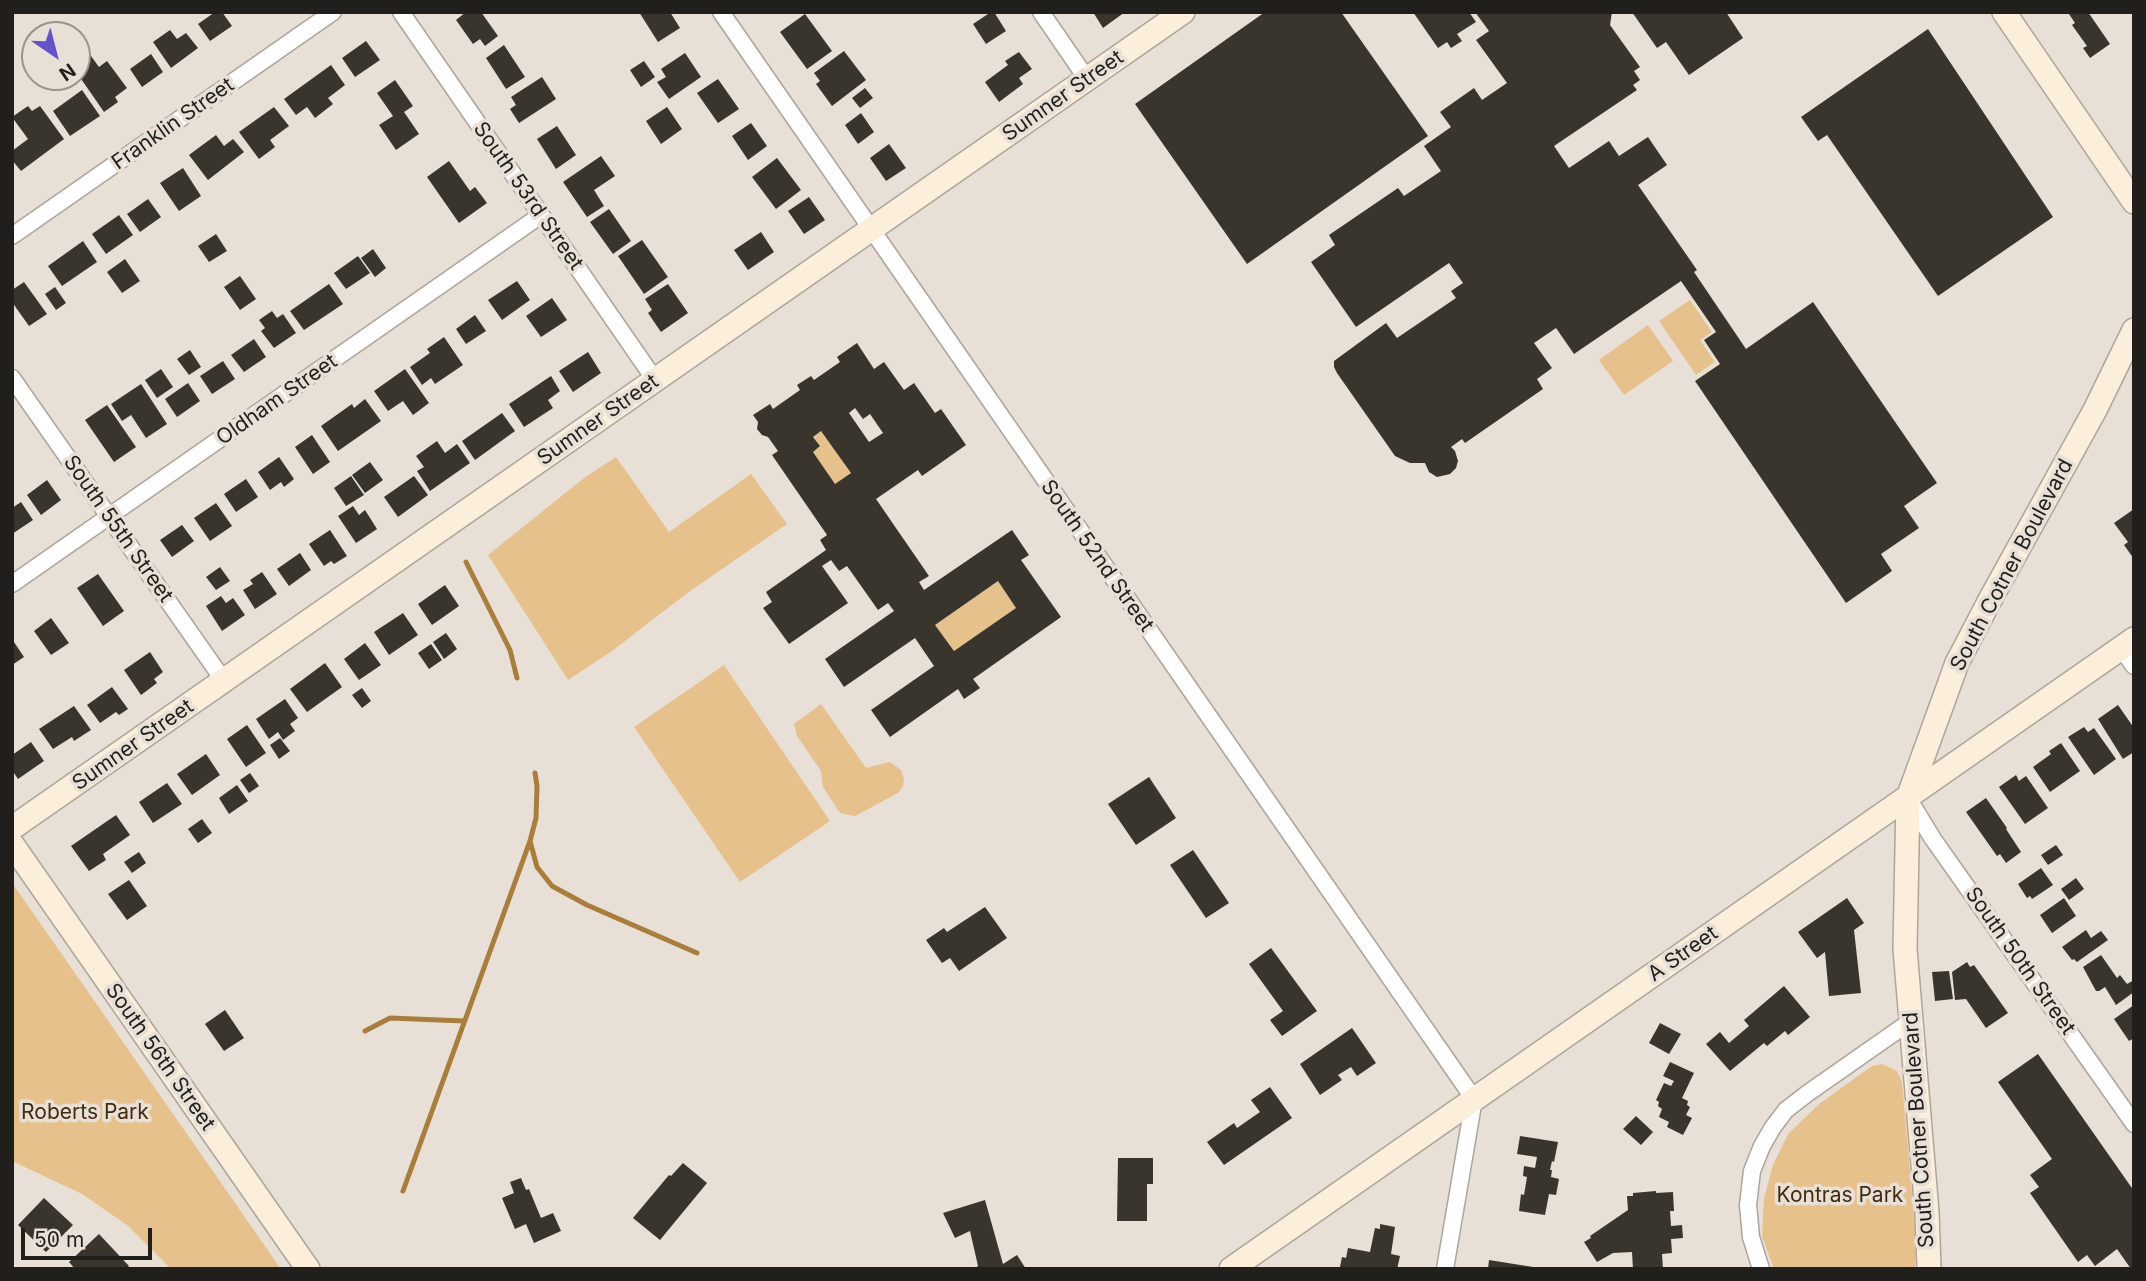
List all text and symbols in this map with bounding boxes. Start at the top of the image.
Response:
north arrow [21,21,91,91]
street label: Sumner Street [998,45,1128,147]
text: N [55,58,80,86]
street label: Franklin Street [107,73,239,175]
street label: South 53rd Street [467,117,589,275]
street label: Oldham Street [212,349,342,451]
street label: Sumner Street [533,369,663,471]
street label: South 55th Street [58,451,178,607]
street label: South Cotner Boulevard [1945,455,2079,675]
street label: South 52nd Street [1035,475,1159,637]
street label: Sumner Street [68,694,198,796]
street label: South 50th Street [1960,882,2080,1040]
street label: A Street [1643,921,1723,987]
street label: South 56th Street [100,979,220,1135]
street label: South Cotner Boulevard [1898,1011,1940,1249]
park label: Roberts Park [21,1100,149,1126]
park label: Kontras Park [1777,1183,1903,1209]
scale bar [24,1214,156,1258]
text: 50 m [34,1227,84,1252]

